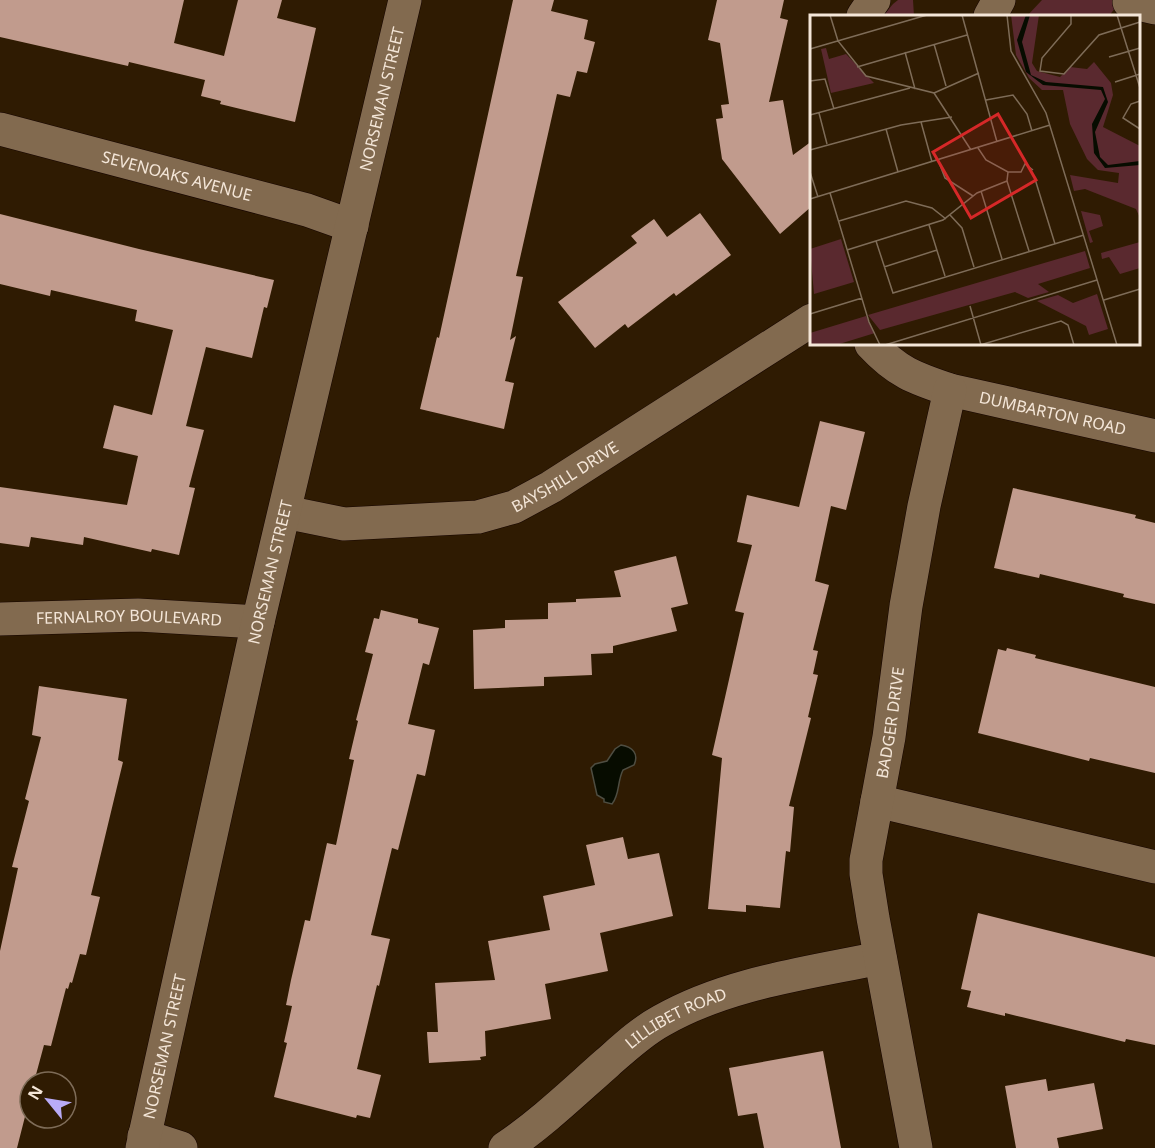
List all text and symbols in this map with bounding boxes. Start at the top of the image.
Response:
inset map [810,15,1140,345]
street label: NORSEMAN STREET [354,25,409,173]
street label: SEVENOAKS AVENUE [99,145,254,206]
street label: DUMBARTON ROAD [977,386,1128,440]
street label: BAYSHILL DRIVE [508,436,623,517]
street label: NORSEMAN STREET [242,497,298,646]
street label: FERNALROY BOULEVARD [36,604,223,631]
street label: BADGER DRIVE [870,666,909,780]
street label: NORSEMAN STREET [138,972,191,1121]
street label: LILLIBET ROAD [620,982,729,1054]
north arrow [18,1070,78,1130]
text: N [22,1081,48,1104]

